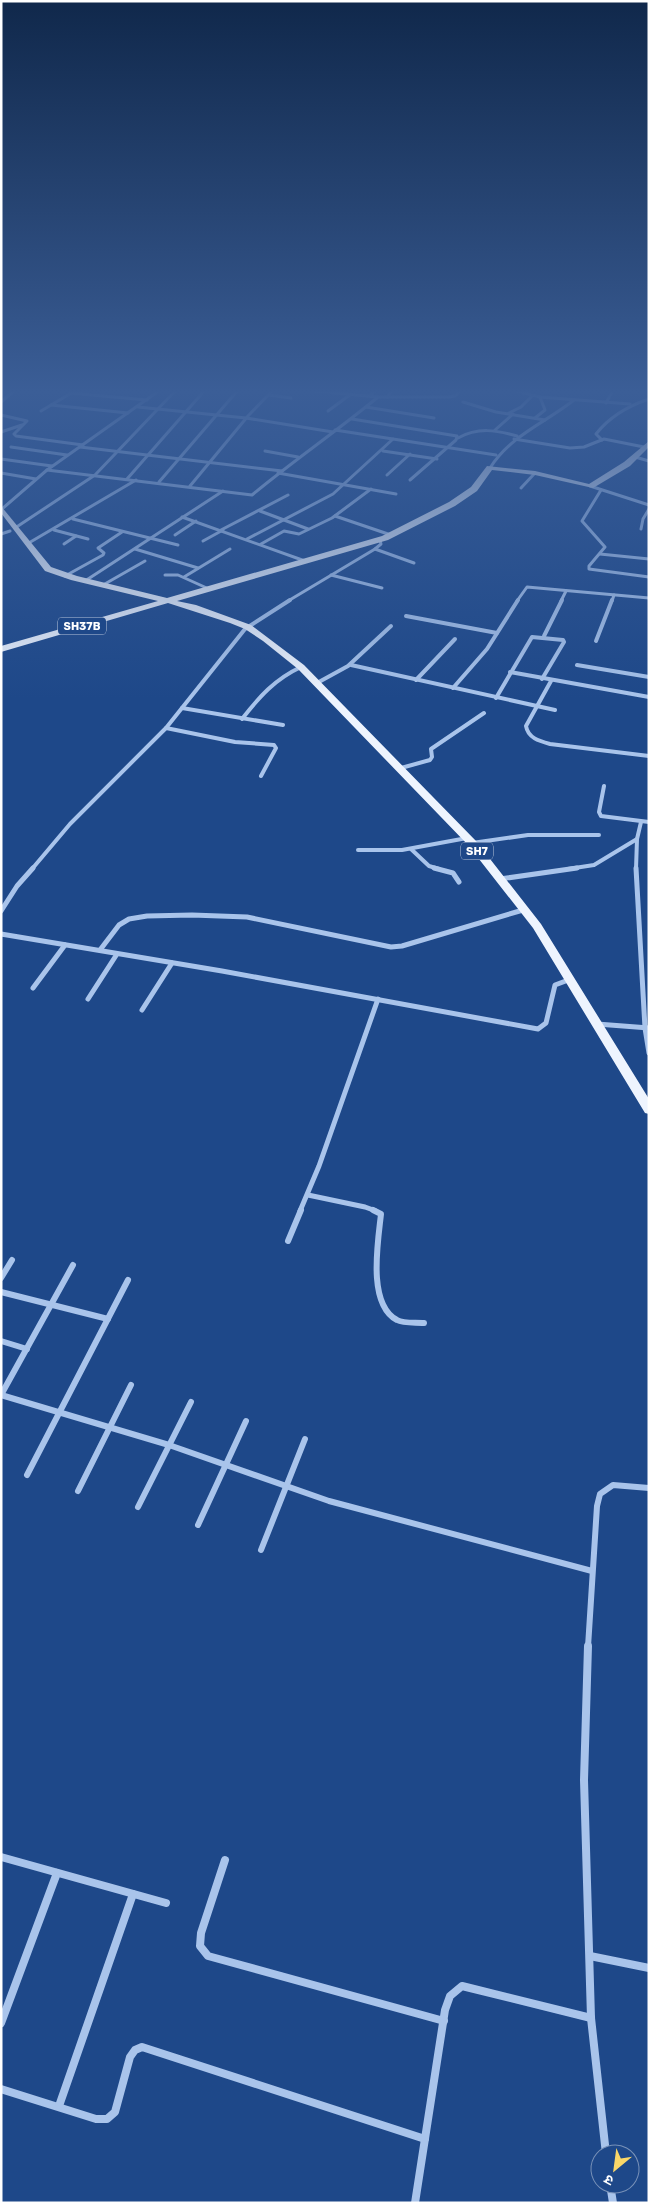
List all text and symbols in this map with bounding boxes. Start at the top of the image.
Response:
road number: SH37B [58,618,106,634]
road number: SH7 [461,842,493,859]
north arrow [590,2144,640,2194]
text: उ [601,2170,617,2189]

